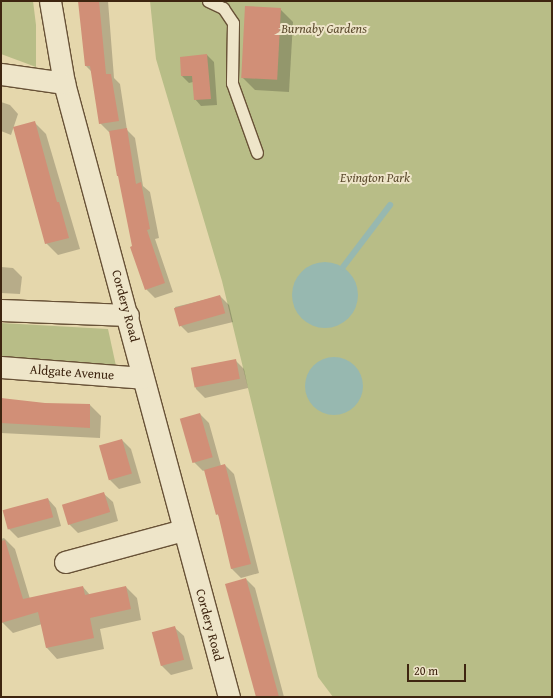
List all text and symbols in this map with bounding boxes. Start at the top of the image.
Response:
park label: Burnaby Gardens [281,21,367,37]
park label: Evington Park [340,170,410,186]
street label: Cordery Road [108,268,142,344]
street label: Aldgate Avenue [29,362,115,384]
street label: Cordery Road [192,587,226,663]
scale bar [409,656,468,682]
text: 20 m [414,662,438,679]

